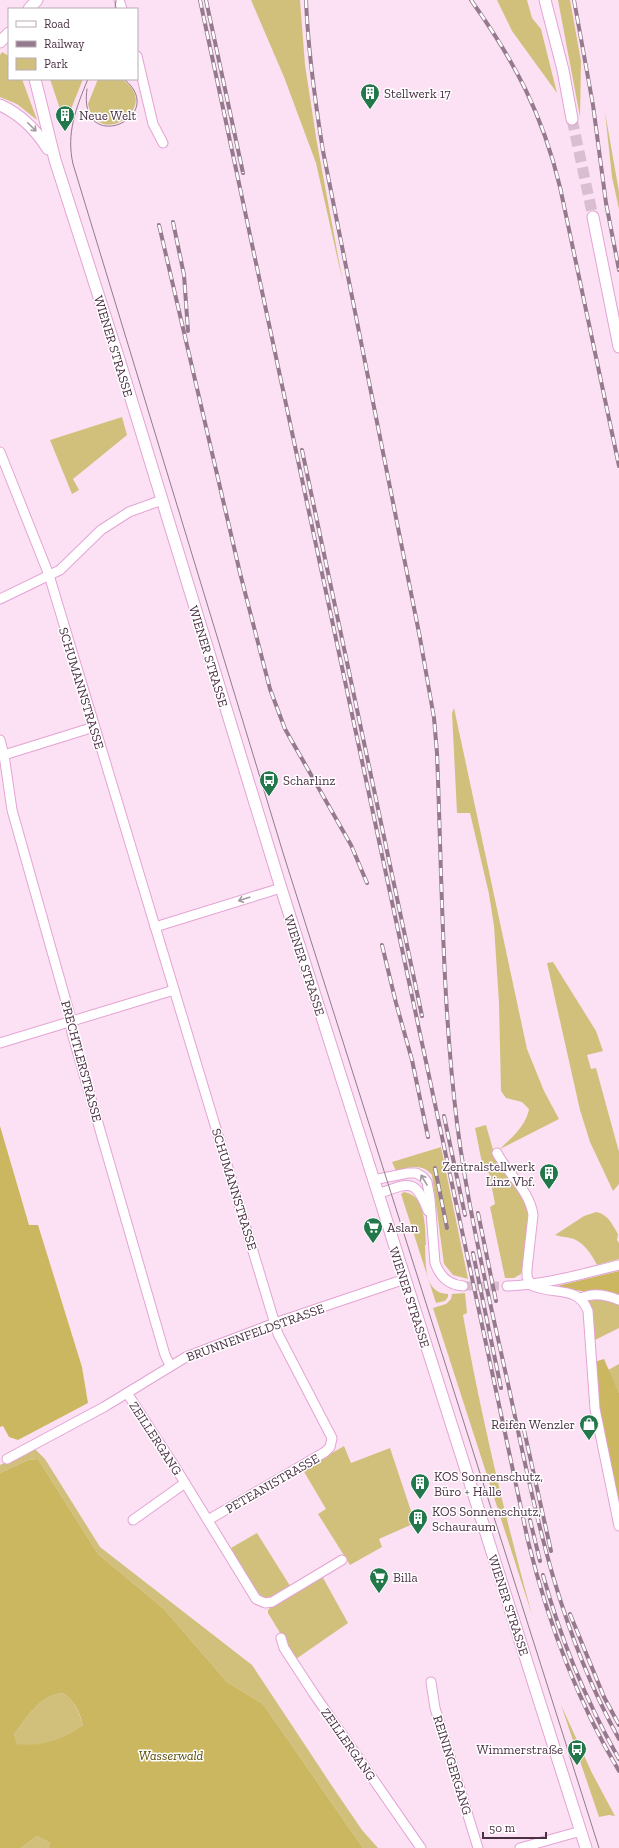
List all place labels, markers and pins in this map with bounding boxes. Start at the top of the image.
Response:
building icon: Stellwerk 17 [359,82,381,110]
place label: Stellwerk 17 [384,86,451,101]
building icon: Neue Welt [54,104,76,132]
place label: Neue Welt [79,108,136,123]
bus stop icon: Scharlinz [258,769,280,797]
place label: Scharlinz [283,773,335,788]
place label: Zentralstellwerk Linz Vbf. [442,1159,535,1189]
building icon: Zentralstellwerk Linz Vbf. [538,1162,560,1190]
supermarket icon: Aslan [362,1216,384,1244]
place label: Aslan [387,1220,419,1235]
shop icon: Reifen Wenzler [578,1413,600,1441]
place label: Reifen Wenzler [491,1417,575,1432]
place label: KOS Sonnenschutz, Büro + Halle [434,1469,543,1499]
building icon: KOS Sonnenschutz, Büro + Halle [409,1472,431,1500]
place label: KOS Sonnenschutz, Schauraum [432,1504,541,1534]
building icon: KOS Sonnenschutz, Schauraum [407,1507,429,1535]
supermarket icon: Billa [368,1566,390,1594]
place label: Billa [393,1570,418,1585]
bus stop icon: Wimmerstraße [566,1738,588,1766]
place label: Wimmerstraße [477,1742,563,1757]

